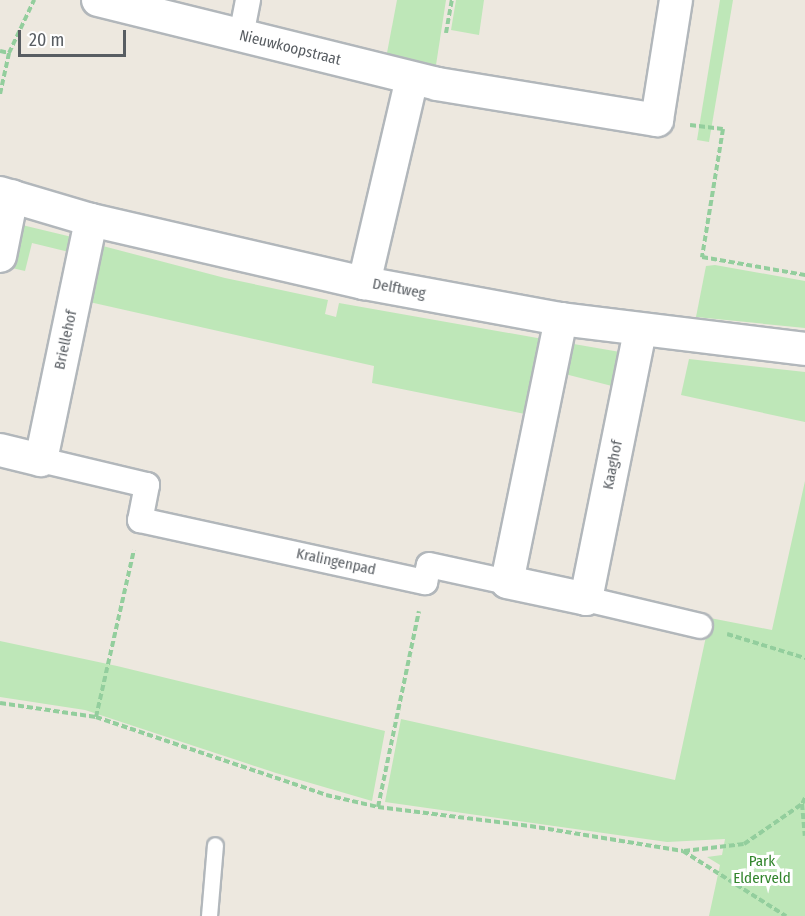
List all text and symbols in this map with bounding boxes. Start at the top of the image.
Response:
scale bar [21,18,129,56]
street label: Nieuwkoopstraat [237,27,343,69]
text: 20 m [29,29,64,51]
street label: Delftweg [371,275,427,303]
street label: Briellehof [51,309,81,371]
street label: Kaaghof [599,439,627,491]
street label: Kralingenpad [295,545,377,579]
park label: Park Elderveld [733,852,791,887]

